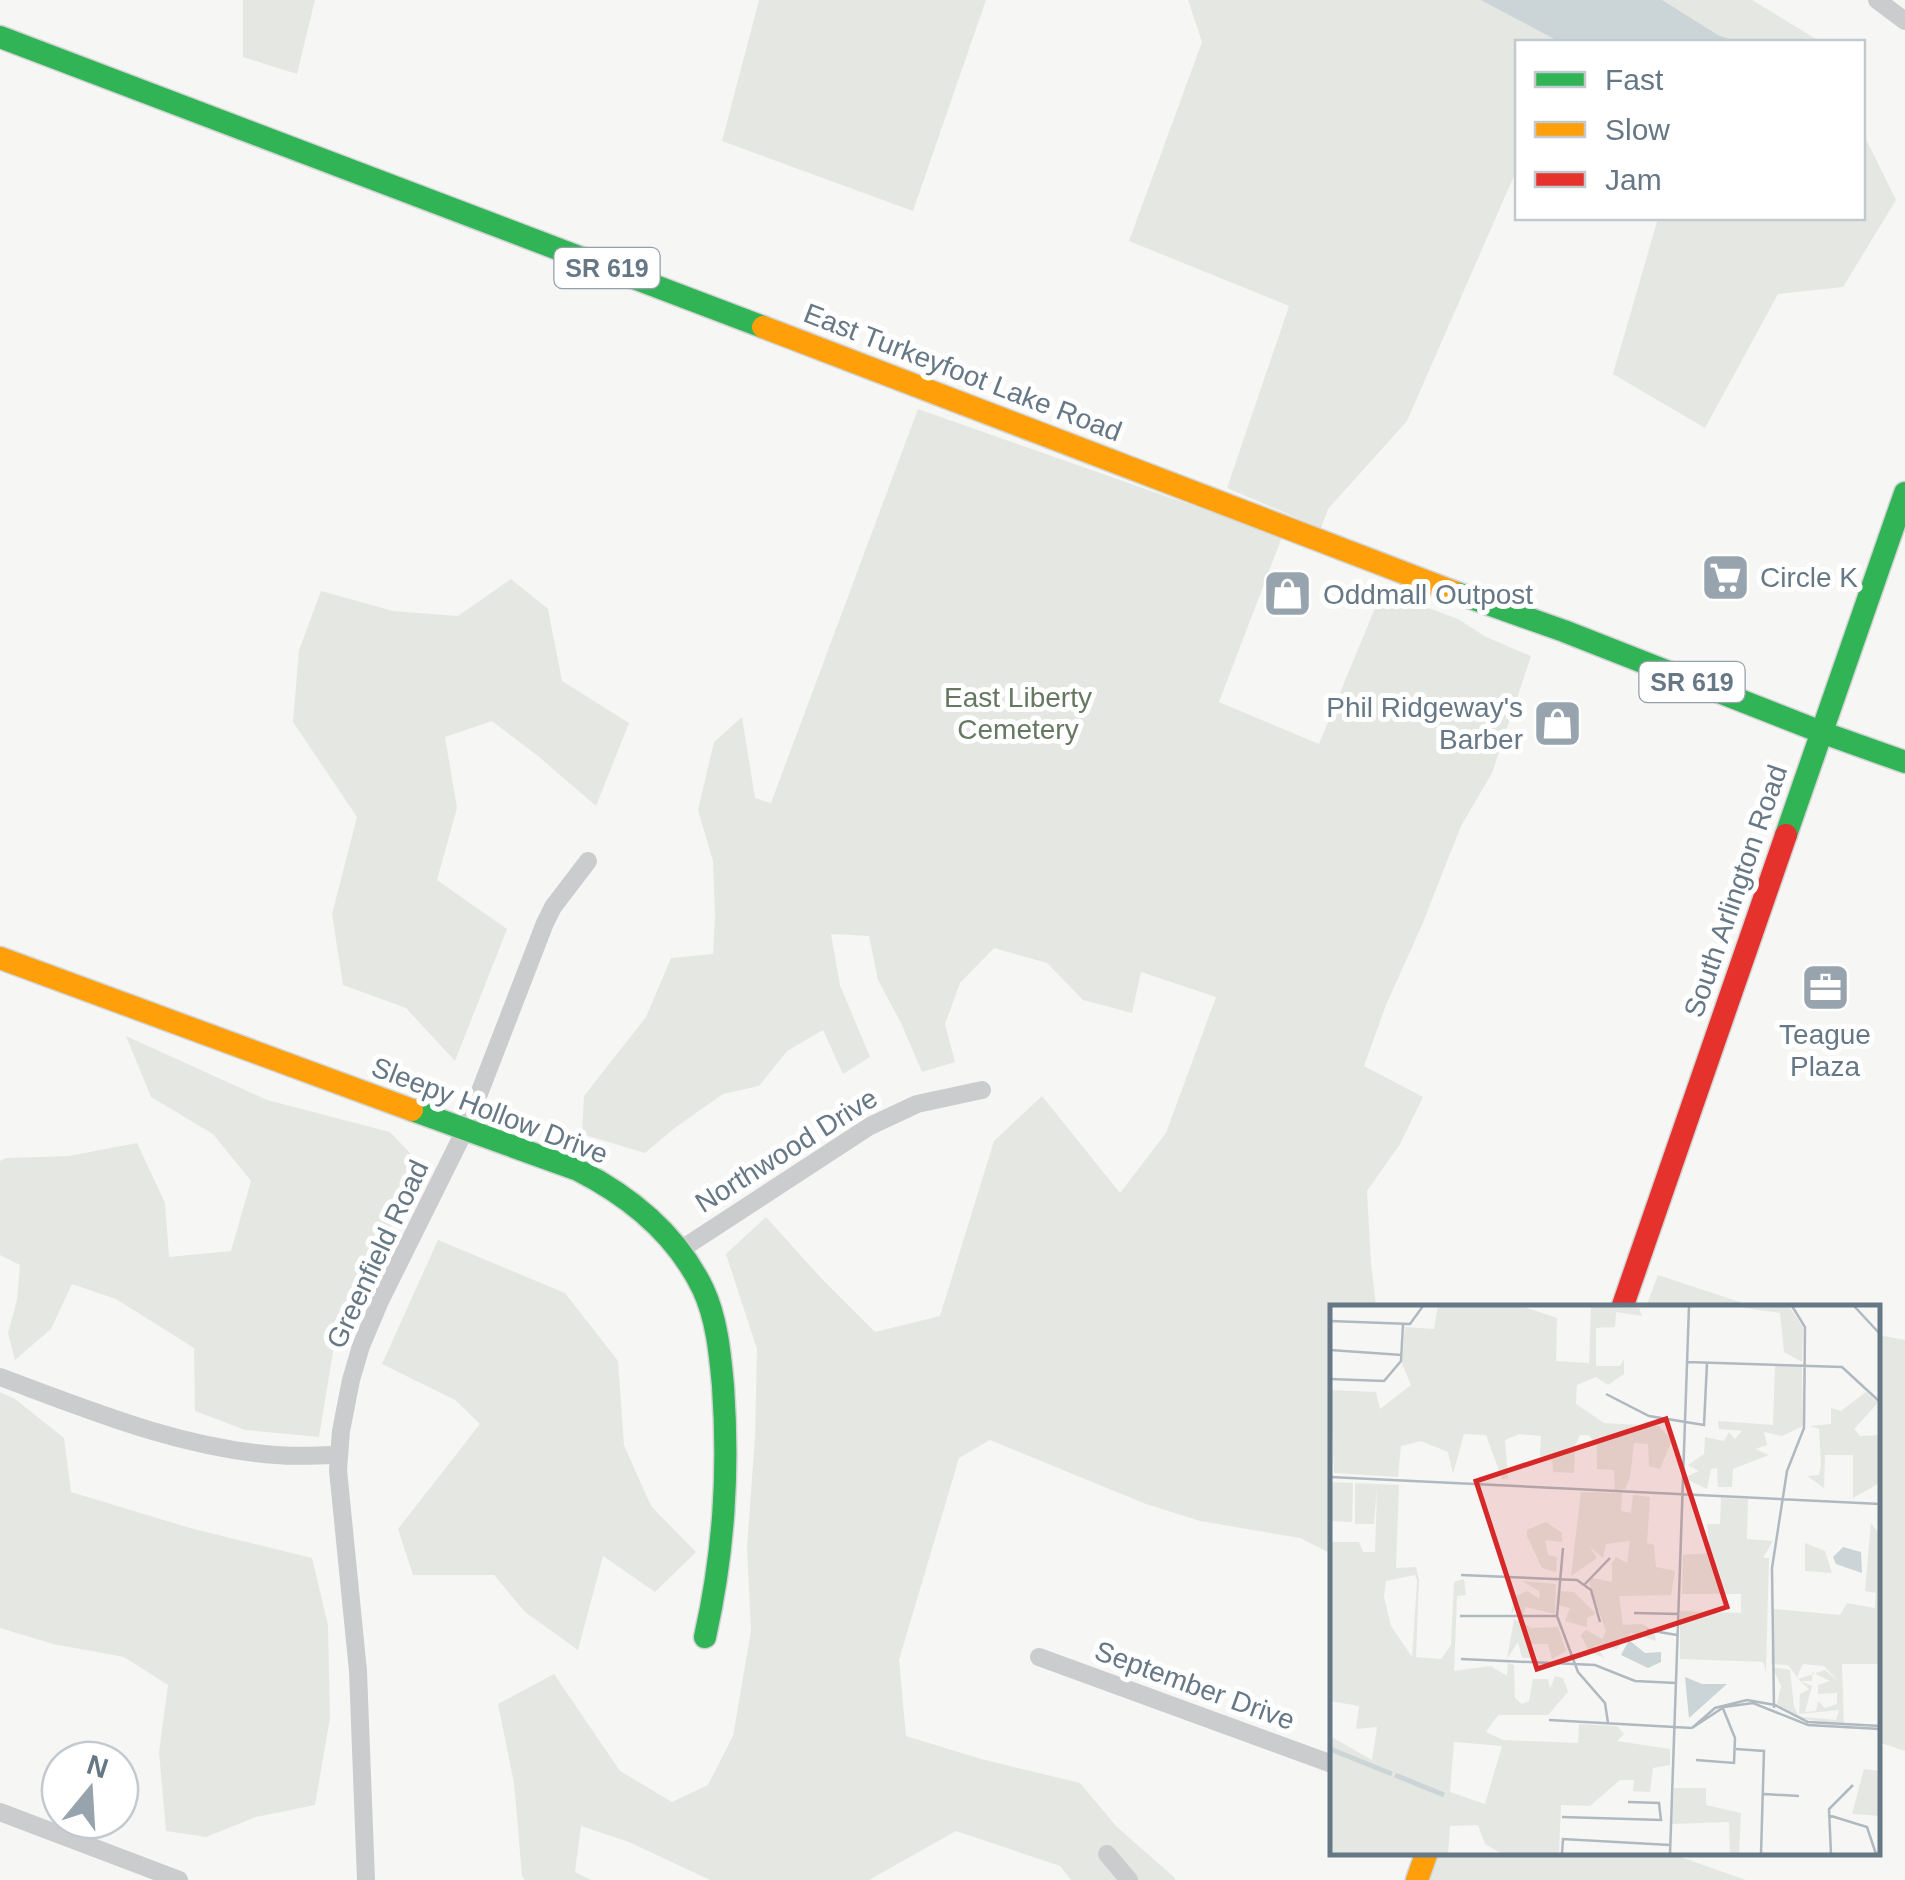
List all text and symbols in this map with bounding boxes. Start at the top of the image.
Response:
legend [1515,40,1865,220]
text: Fast [1605,63,1664,96]
text: Slow [1605,113,1670,146]
text: Jam [1605,163,1662,196]
road number: SR 619 [554,248,660,288]
street label: East Turkeyfoot Lake Road [800,297,1126,447]
supermarket icon: Circle K [1699,551,1751,603]
place label: Circle K [1760,562,1858,593]
shop icon: Oddmall Outpost [1262,568,1314,620]
place label: Oddmall Outpost [1323,579,1533,610]
road number: SR 619 [1640,662,1744,702]
park label: East Liberty Cemetery [944,682,1092,745]
place label: Phil Ridgeway's Barber [1326,692,1523,755]
shop icon: Phil Ridgeway's Barber [1532,697,1584,749]
street label: South Arlington Road [1678,761,1793,1021]
office icon: Teague Plaza [1799,961,1851,1013]
place label: Teague Plaza [1779,1019,1871,1082]
street label: Sleepy Hollow Drive [367,1051,612,1170]
street label: Northwood Drive [690,1082,883,1219]
street label: Greenfield Road [320,1155,435,1353]
inset map [1330,1305,1880,1855]
street label: September Drive [1091,1635,1299,1736]
north arrow [40,1740,140,1840]
text: N [83,1749,112,1785]

